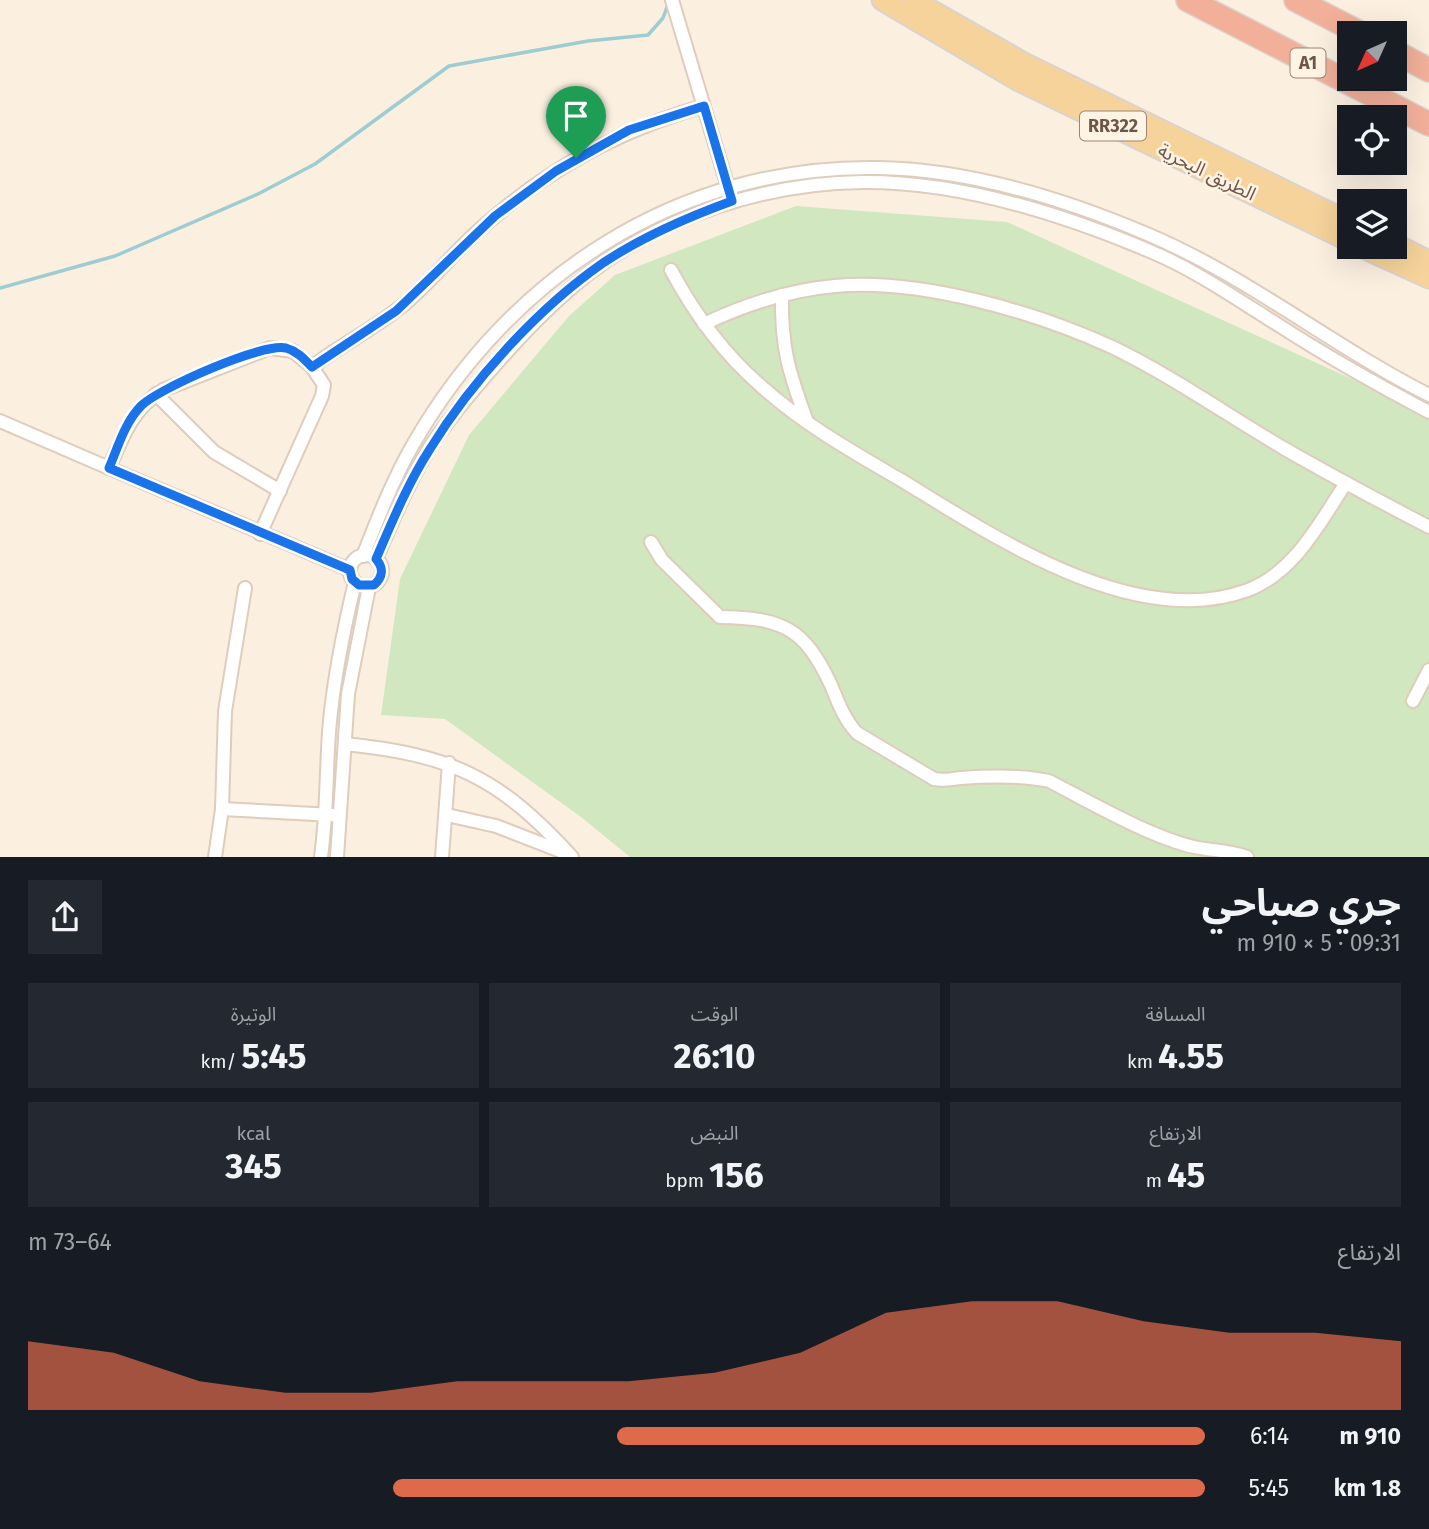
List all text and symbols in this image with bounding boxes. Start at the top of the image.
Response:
north arrow [1337,21,1407,91]
map controls [1337,21,1407,259]
road number: A1 [1290,48,1326,78]
pin [546,86,606,158]
icon: arrive [557,97,595,135]
button: locate [1337,105,1407,175]
road number: RR322 [1080,112,1146,140]
street label: الطريق البحرية [1154,138,1260,206]
button: layers [1337,189,1407,259]
button: share [28,880,102,954]
text: جري صباحي [1202,880,1401,926]
text: 09:31 · 5 × 910 m [1237,929,1401,957]
text: الوتيرة [231,1003,276,1026]
text: الوقت [691,1003,738,1026]
text: المسافة [1146,1003,1205,1026]
text: 5:45 [241,1035,307,1077]
text: 26:10 [674,1035,755,1077]
text: 4.55 [1158,1035,1224,1077]
text: /km [200,1050,241,1073]
text: km [1127,1050,1158,1073]
text: kcal [236,1122,271,1145]
text: النبض [690,1122,739,1145]
text: الارتفاع [1149,1122,1202,1145]
text: 345 [225,1145,282,1187]
text: 156 [709,1154,764,1196]
text: 45 [1167,1154,1205,1196]
text: bpm [665,1169,709,1192]
text: m [1146,1169,1167,1192]
text: 64–73 m [28,1228,112,1256]
text: الارتفاع [1338,1238,1401,1266]
text: 6:14 [1250,1422,1289,1450]
text: 910 m [1340,1422,1401,1450]
text: 5:45 [1249,1474,1289,1502]
text: 1.8 km [1334,1474,1401,1502]

